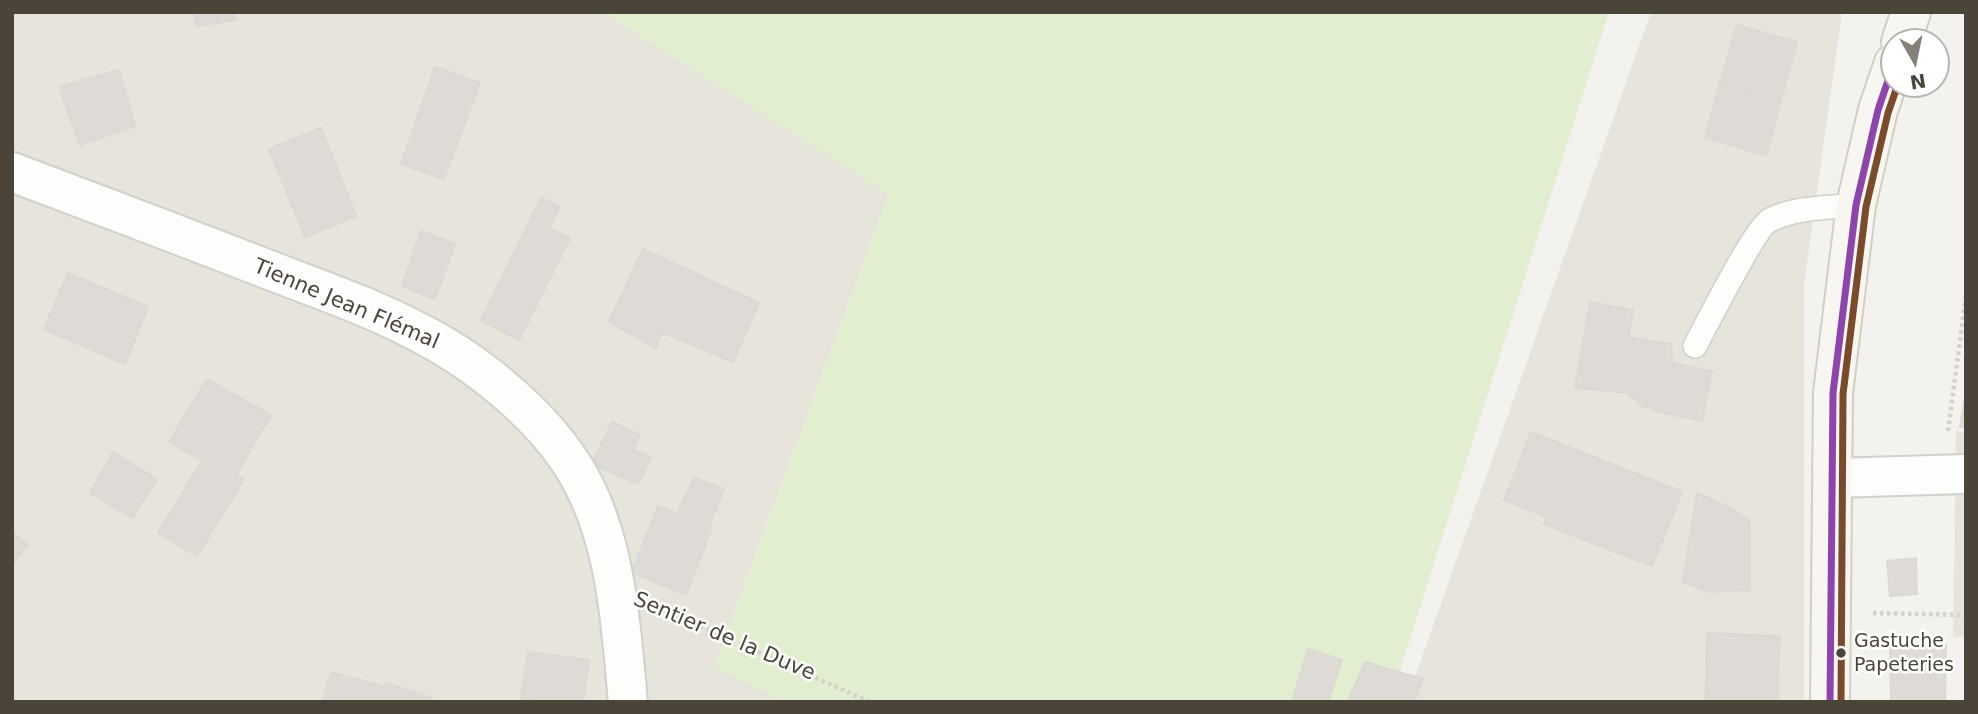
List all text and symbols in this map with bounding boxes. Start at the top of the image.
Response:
north arrow [1880,28,1950,98]
text: N [1908,70,1928,94]
street label: Tienne Jean Flémal [249,255,443,355]
street label: Sentier de la Duve [629,587,819,687]
place label: Gastuche Papeteries [1854,631,1954,675]
marker: Gastuche Papeteries [1834,646,1848,660]

